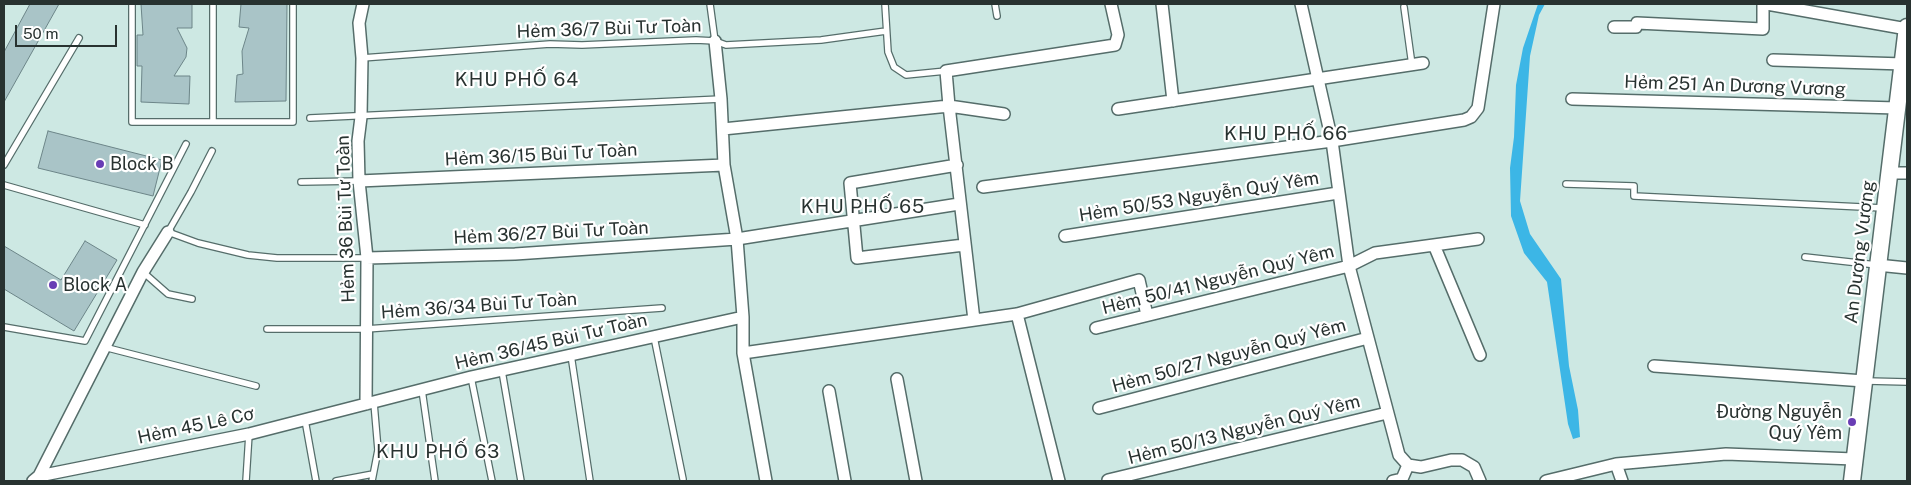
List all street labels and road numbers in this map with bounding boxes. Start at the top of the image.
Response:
street label: Hẻm 36/7 Bùi Tư Toàn [516,15,702,43]
street label: Hẻm 251 An Dương Vương [1624,71,1846,101]
street label: Hẻm 36 Bùi Tư Toàn [332,135,360,303]
street label: Hẻm 36/15 Bùi Tư Toàn [444,139,638,171]
street label: Hẻm 50/53 Nguyễn Quý Yêm [1077,167,1321,227]
street label: An Dương Vương [1841,179,1879,325]
street label: Hẻm 36/27 Bùi Tư Toàn [453,217,649,249]
street label: Hẻm 50/41 Nguyễn Quý Yêm [1100,241,1336,319]
street label: Hẻm 36/34 Bùi Tư Toàn [380,288,578,324]
street label: Hẻm 36/45 Bùi Tư Toàn [453,309,649,375]
street label: Hẻm 50/27 Nguyễn Quý Yêm [1110,314,1348,398]
street label: Hẻm 50/13 Nguyễn Quý Yêm [1126,391,1362,469]
street label: Hẻm 45 Lê Cơ [136,403,256,449]

